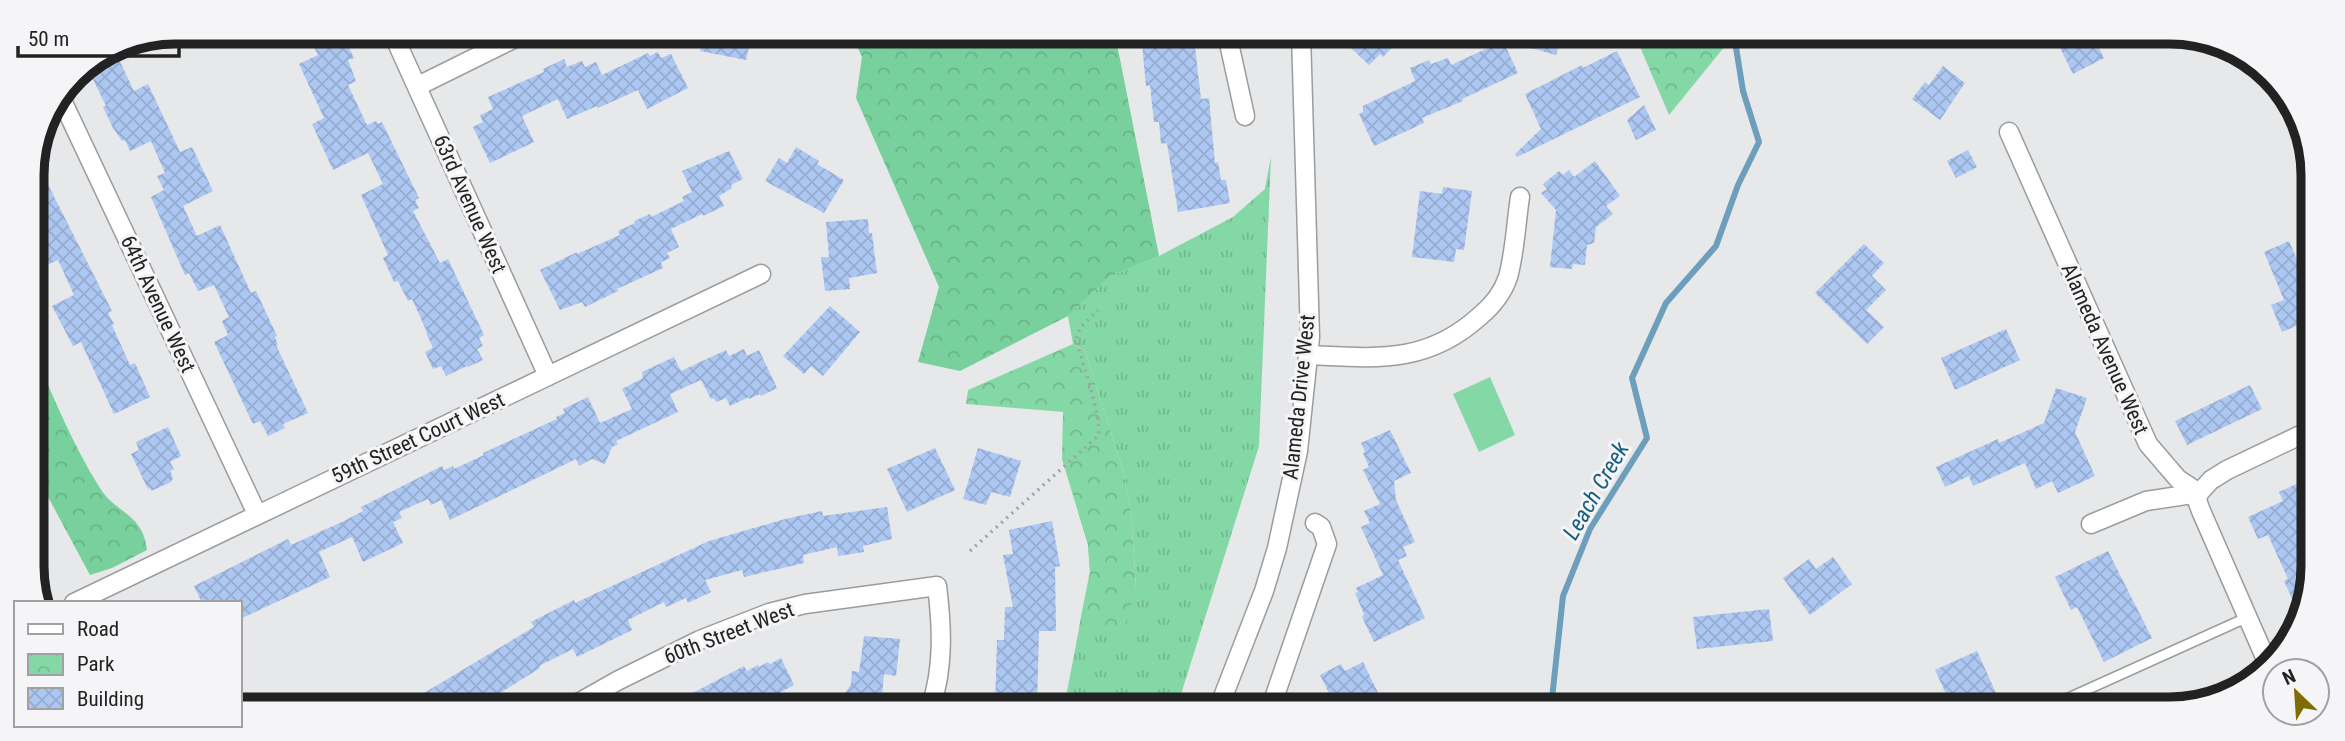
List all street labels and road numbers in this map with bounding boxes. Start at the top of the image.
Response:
street label: 63rd Avenue West [429,131,511,277]
street label: 64th Avenue West [116,232,200,376]
street label: Alameda Avenue West [2057,260,2153,438]
street label: Alameda Drive West [1278,313,1320,481]
street label: 59th Street Court West [328,387,508,489]
street label: 60th Street West [661,597,797,669]

